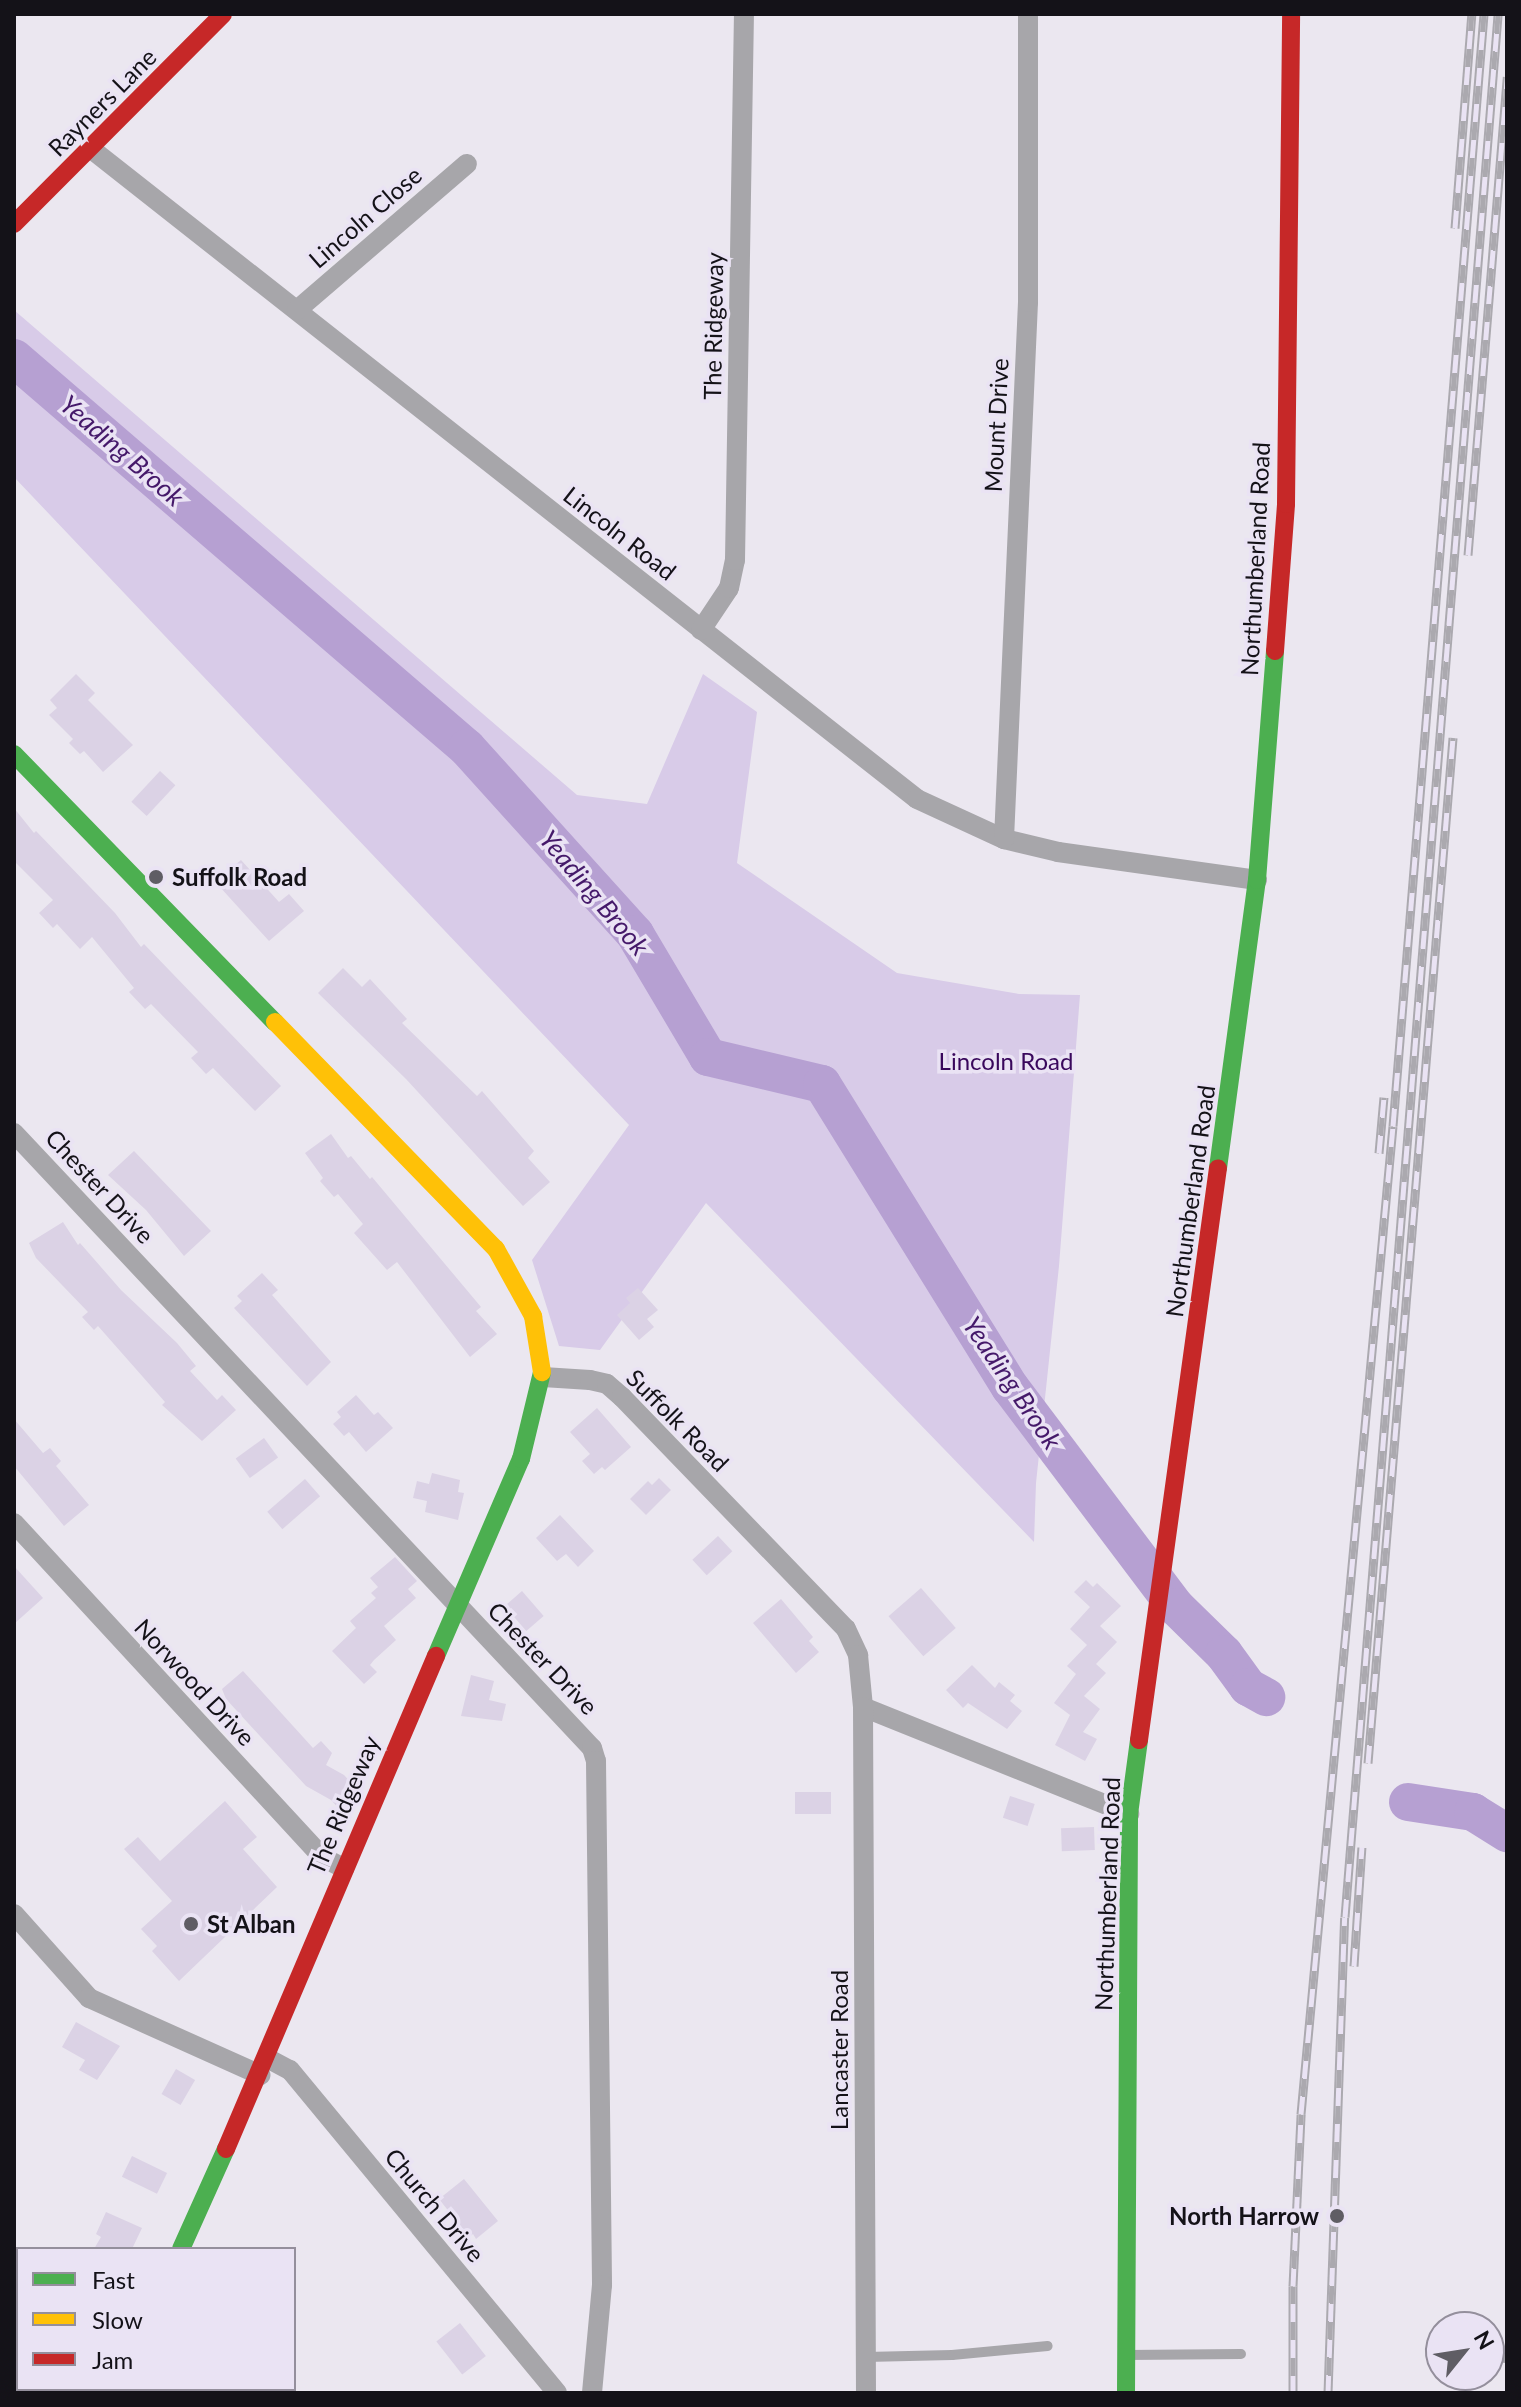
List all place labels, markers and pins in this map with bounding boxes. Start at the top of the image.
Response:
place label: Suffolk Road [172,863,307,891]
marker: Suffolk Road [147,868,165,886]
place label: St Alban [207,1910,296,1938]
marker: St Alban [182,1915,200,1933]
place label: North Harrow [1169,2202,1319,2230]
marker: North Harrow [1326,2205,1348,2227]

